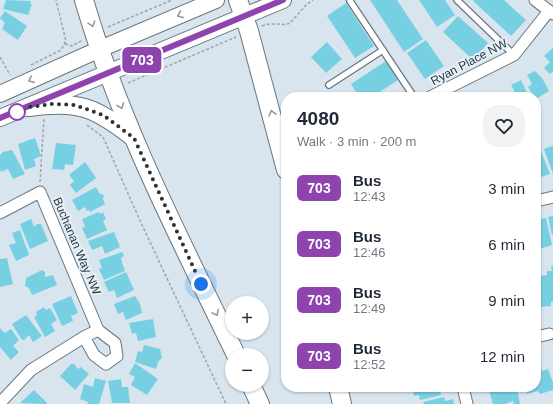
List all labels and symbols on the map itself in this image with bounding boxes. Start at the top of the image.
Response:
one-way arrow [177,10,185,18]
one-way arrow [87,21,95,28]
street label: Ryan Place NW [428,36,510,88]
line badge: 703 [119,47,165,73]
one-way arrow [28,75,36,83]
one-way arrow [117,102,125,109]
unlabelled marker [8,103,26,121]
one-way arrow [268,109,276,116]
street label: Buchanan Way NW [50,195,104,297]
your location [191,274,211,294]
one-way arrow [211,308,219,316]

